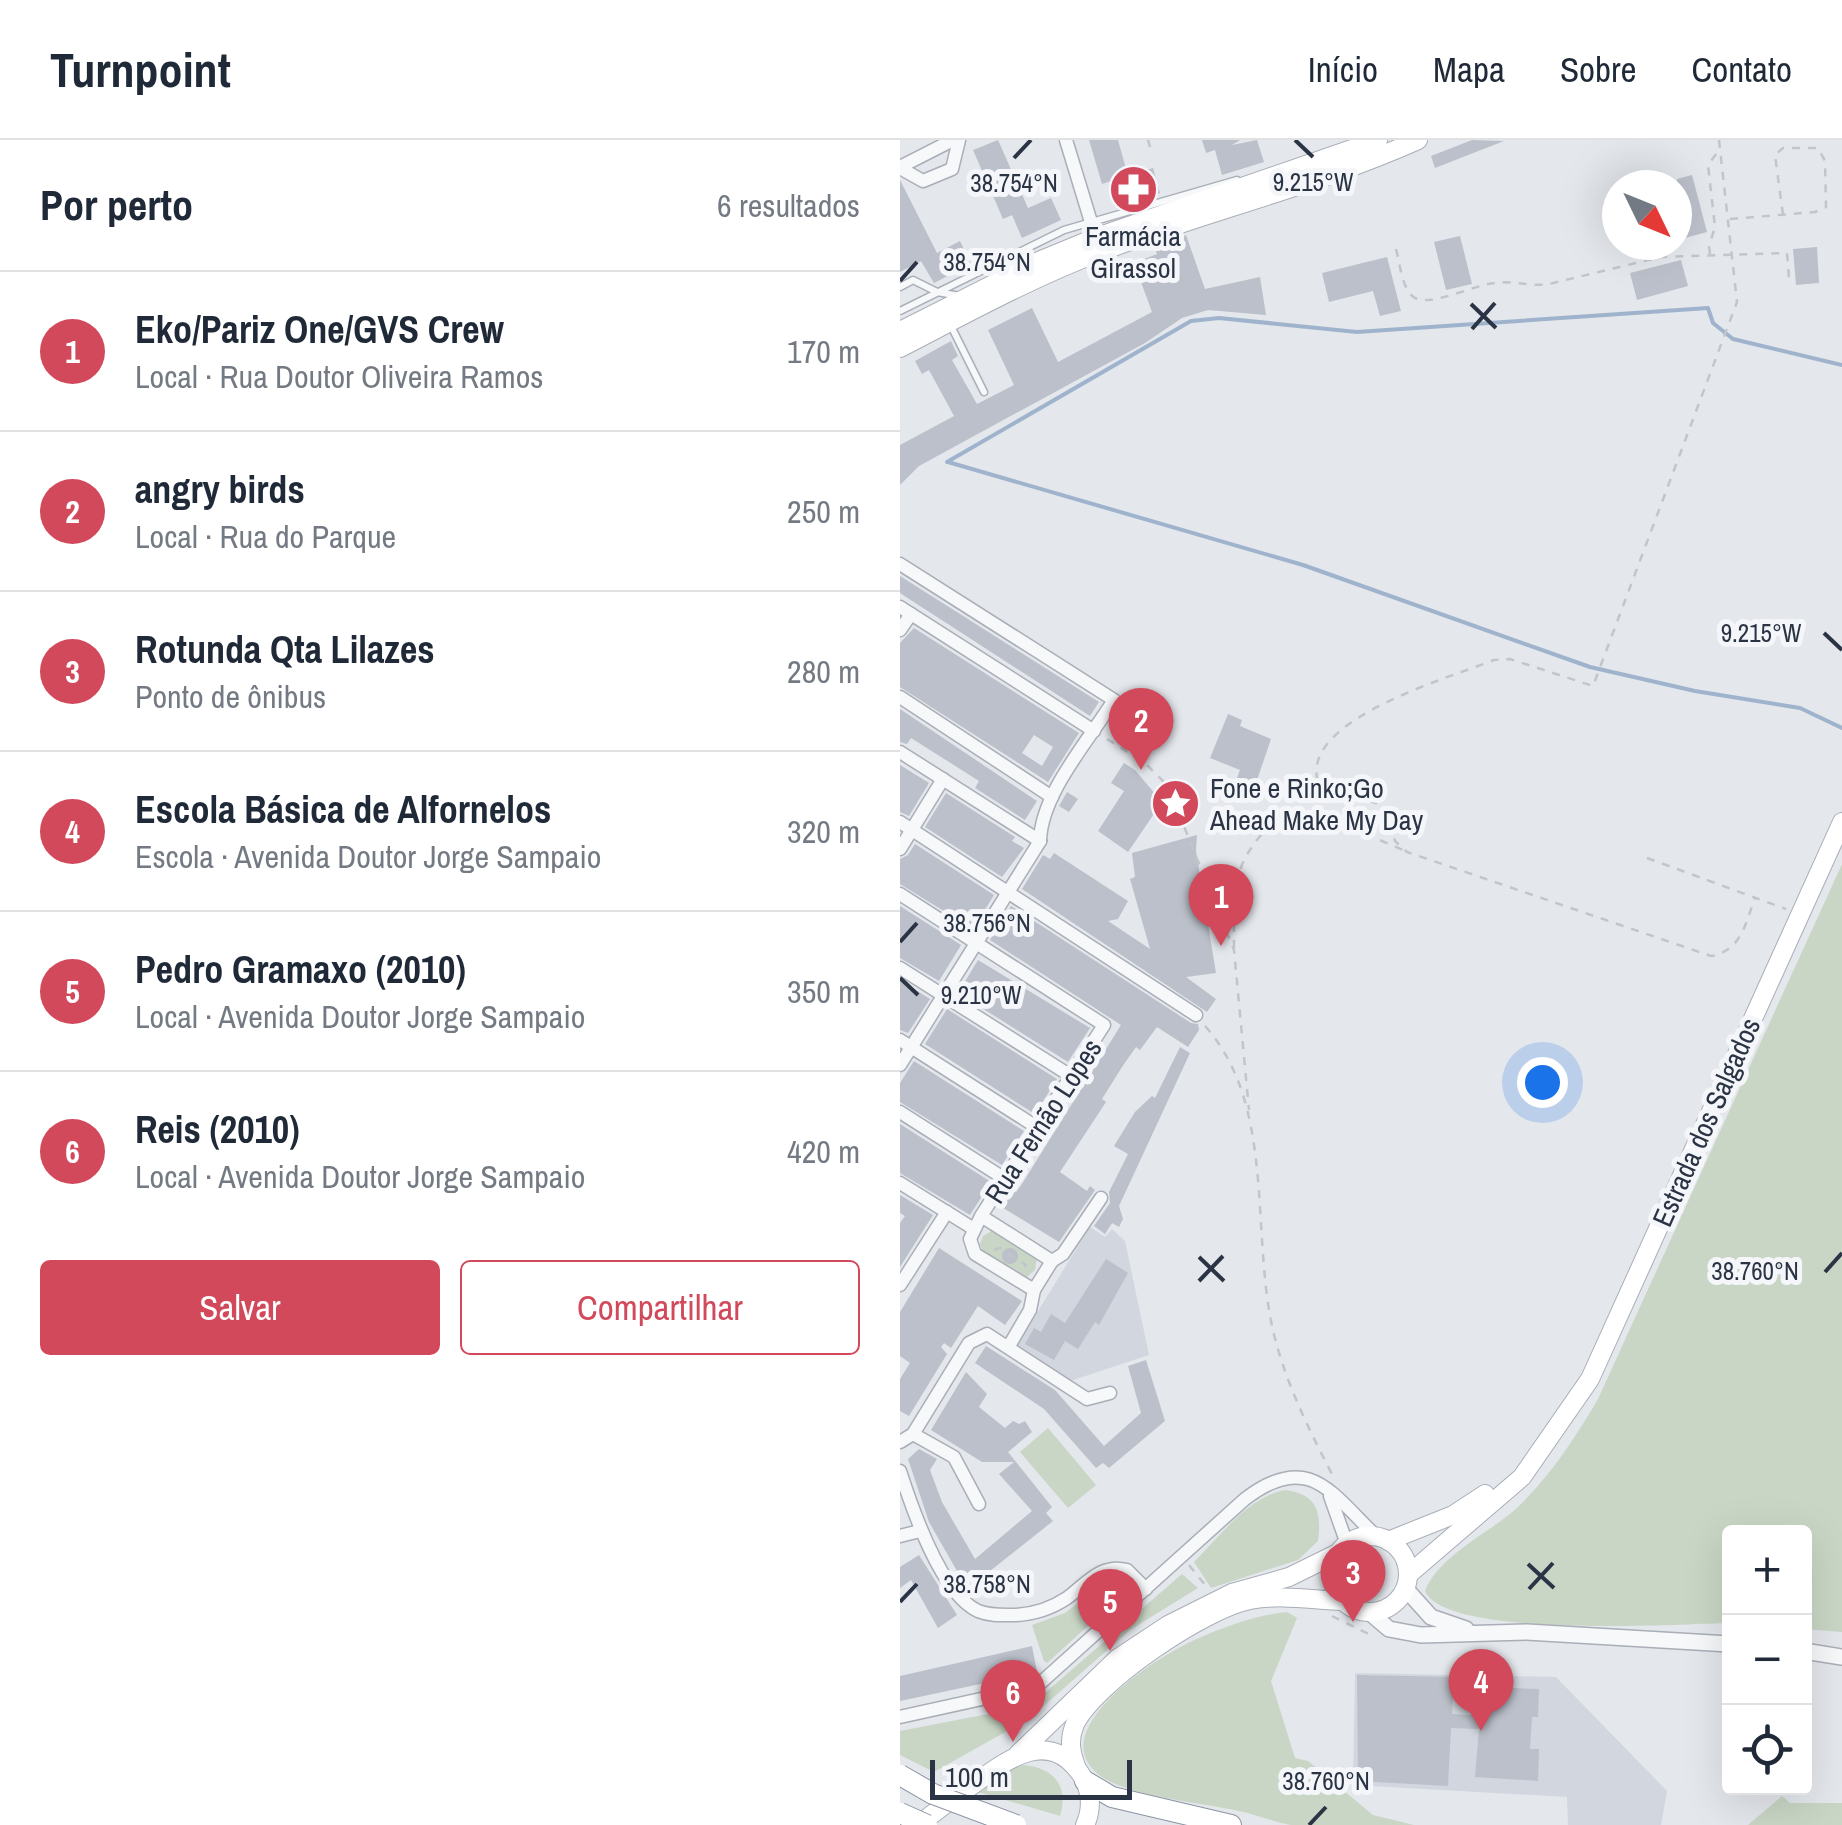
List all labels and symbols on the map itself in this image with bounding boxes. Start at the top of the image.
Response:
pharmacy icon: Farmácia Girassol [1107,163,1159,215]
text: 9.215°W [1273,165,1354,199]
text: 38.754°N [970,166,1058,200]
north arrow [1602,170,1692,260]
place label: Farmácia Girassol [1085,217,1181,287]
text: 38.754°N [943,245,1031,279]
text: 9.215°W [1721,616,1802,650]
pin: 2 [1108,688,1174,770]
place label: Fone e Rinko;Go Ahead Make My Day [1209,769,1424,839]
place icon: Fone e Rinko;Go Ahead Make My Day [1149,778,1201,830]
pin: 1 [1188,864,1254,946]
text: 38.756°N [943,906,1031,940]
text: 9.210°W [941,978,1022,1012]
street label: Estrada dos Salgados [1643,1012,1769,1232]
street label: Rua Fernão Lopes [976,1031,1110,1211]
your location [1517,1057,1568,1108]
text: 38.760°N [1711,1254,1799,1288]
pin: 3 [1320,1540,1386,1622]
text: 38.758°N [943,1567,1031,1601]
pin: 5 [1078,1568,1142,1651]
pin: 4 [1448,1648,1514,1731]
pin: 6 [980,1660,1046,1742]
scale bar [930,1755,1132,1800]
text: 38.760°N [1282,1764,1370,1798]

